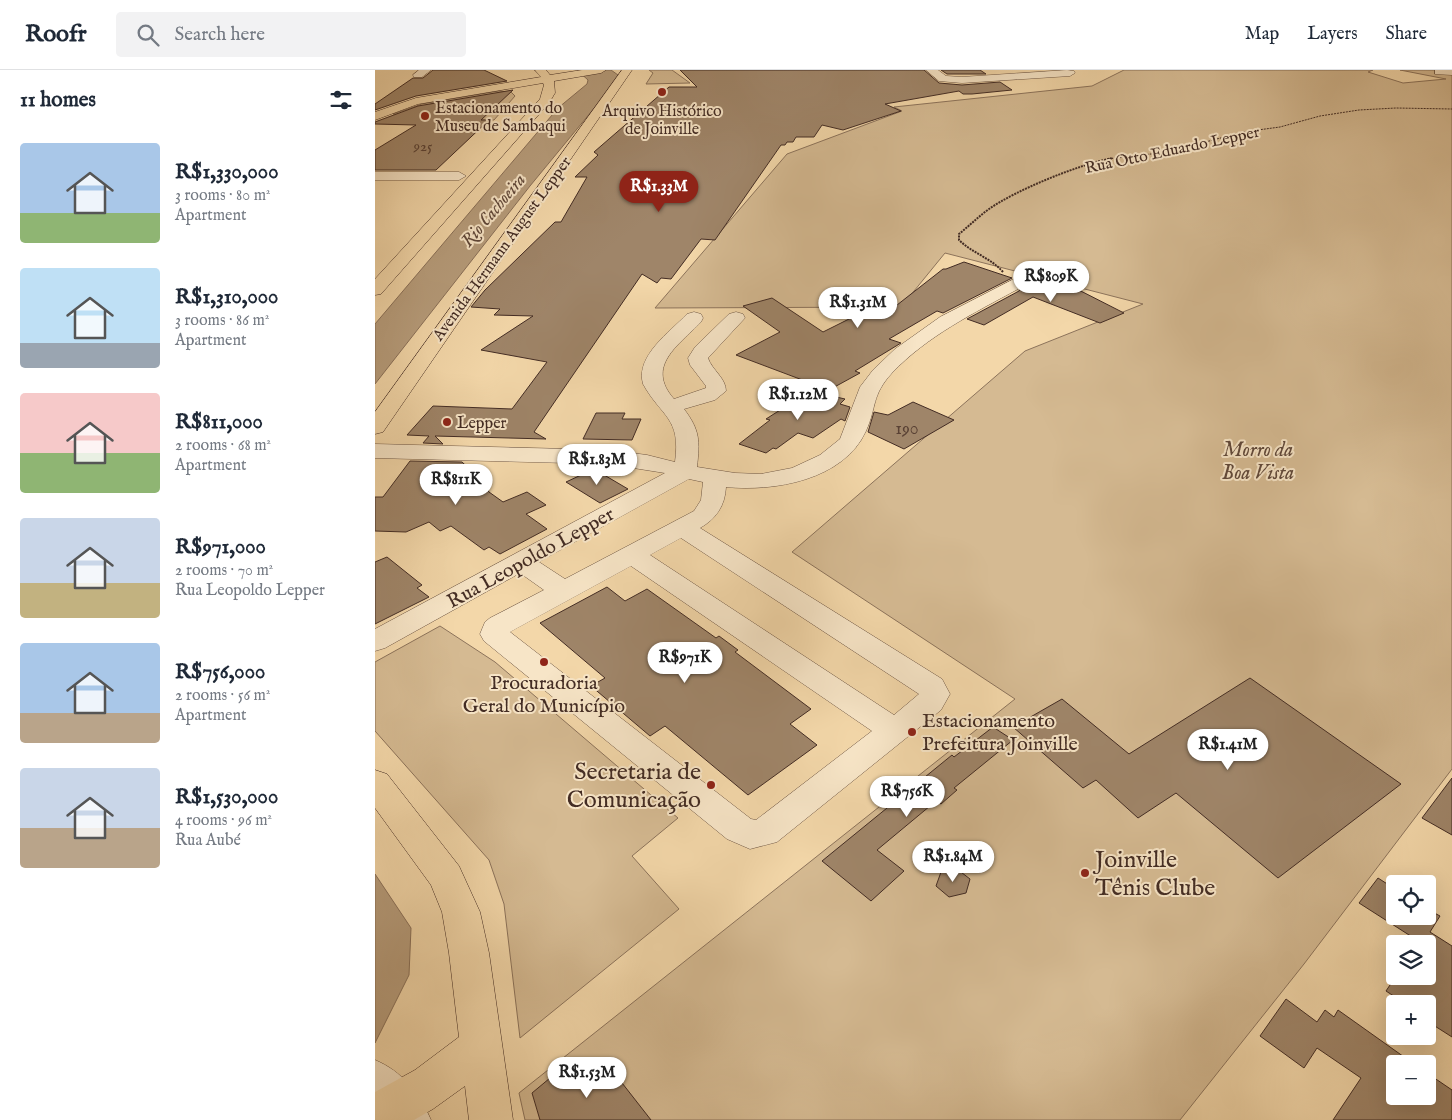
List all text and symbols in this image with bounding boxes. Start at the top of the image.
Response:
search box [116,12,466,57]
text: Roofr [25,19,86,50]
icon: search [134,21,162,49]
text: Search here [174,23,265,47]
text: Map [1245,23,1279,46]
text: Layers [1307,23,1358,46]
text: Share [1386,23,1427,46]
icon: filters [327,86,355,114]
marker: Arquivo Histórico de Joinville [656,86,668,98]
text: 11 homes [20,87,96,114]
place label: Estacionamento do Museu de Sambaqui [435,99,566,137]
place label: Arquivo Histórico de Joinville [601,102,722,140]
marker: Estacionamento do Museu de Sambaqui [419,110,431,122]
street label: Rua Otto Eduardo Lepper [1083,123,1262,179]
house number: 925 [413,137,433,156]
street label: Avenida Hermann August Lepper [428,153,576,346]
text: R$1,330,000 [175,159,278,186]
icon: home [60,163,120,223]
water label: Rio Cachoeira [457,169,532,252]
pin: R$1.33M [613,170,705,213]
text: R$1.33M [630,177,688,197]
text: 3 rooms · 80 m² [175,186,271,206]
text: Apartment [175,206,246,226]
pin: R$809K [1010,260,1092,303]
text: R$809K [1024,267,1078,287]
text: R$1,310,000 [175,284,278,311]
pin: R$1.31M [812,286,904,329]
icon: home [60,288,120,348]
text: R$1.31M [829,293,887,313]
text: 3 rooms · 86 m² [175,311,269,331]
text: Apartment [175,331,246,351]
pin: R$1.12M [752,378,844,421]
text: R$1.12M [769,385,827,405]
text: R$811,000 [175,409,263,436]
icon: home [60,413,120,473]
place label: Lepper [457,414,507,434]
marker: Lepper [441,416,453,428]
house number: 190 [895,418,919,441]
text: 2 rooms · 68 m² [175,436,271,456]
park label: Morro da Boa Vista [1222,438,1294,486]
pin: R$1.83M [551,444,643,486]
text: R$1.83M [568,450,626,470]
text: Apartment [175,456,246,476]
pin: R$811K [415,464,497,506]
text: R$811K [431,470,481,490]
street label: Rua Leopoldo Lepper [443,502,619,615]
text: R$971,000 [175,534,266,561]
icon: home [60,538,120,598]
text: 2 rooms · 70 m² [175,561,273,581]
text: Rua Leopoldo Lepper [175,581,325,601]
pin: R$971K [644,642,726,684]
text: R$971K [659,648,711,668]
marker: Procuradoria Geral do Município [538,656,550,668]
text: R$756,000 [175,659,265,686]
icon: home [60,663,120,723]
place label: Procuradoria Geral do Município [463,671,625,719]
text: 2 rooms · 56 m² [175,686,270,706]
text: Apartment [175,706,246,726]
place label: Estacionamento Prefeitura Joinville [922,709,1078,757]
marker: Estacionamento Prefeitura Joinville [906,726,918,738]
pin: R$1.41M [1182,728,1274,771]
text: R$1.41M [1198,735,1258,755]
place label: Secretaria de Comunicação [567,757,701,816]
pin: R$756K [866,776,948,818]
marker: Secretaria de Comunicação [705,779,717,791]
text: R$756K [881,782,933,802]
text: R$1,530,000 [175,784,278,811]
icon: home [60,788,120,848]
text: 4 rooms · 96 m² [175,811,272,831]
text: Rua Aubé [175,831,241,851]
pin: R$1.84M [907,840,999,883]
place label: Joinville Tênis Clube [1092,845,1215,904]
text: R$1.84M [923,847,983,867]
marker: Joinville Tênis Clube [1079,867,1091,879]
map controls [1386,875,1436,1105]
button: locate [1386,875,1436,925]
button: layers [1386,935,1436,985]
button: + [1386,995,1436,1045]
button: − [1386,1055,1436,1105]
pin: R$1.53M [541,1056,633,1099]
text: R$1.53M [558,1063,616,1083]

